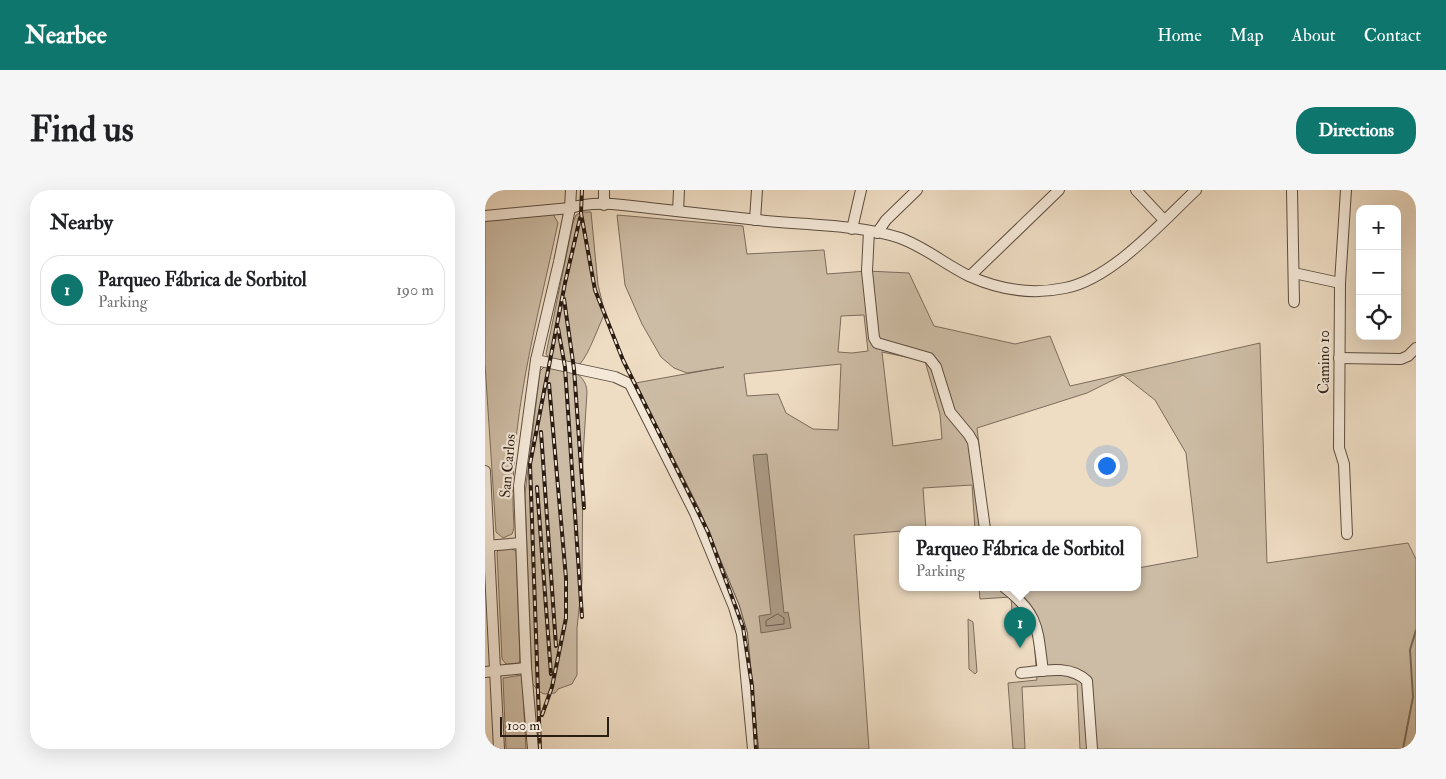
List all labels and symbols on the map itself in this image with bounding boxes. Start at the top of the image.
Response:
street label: Camino 10 [1315,330,1334,394]
street label: San Carlos [496,433,520,499]
your location [1094,453,1120,479]
pin: 1 [1004,607,1036,648]
scale bar [500,714,609,737]

